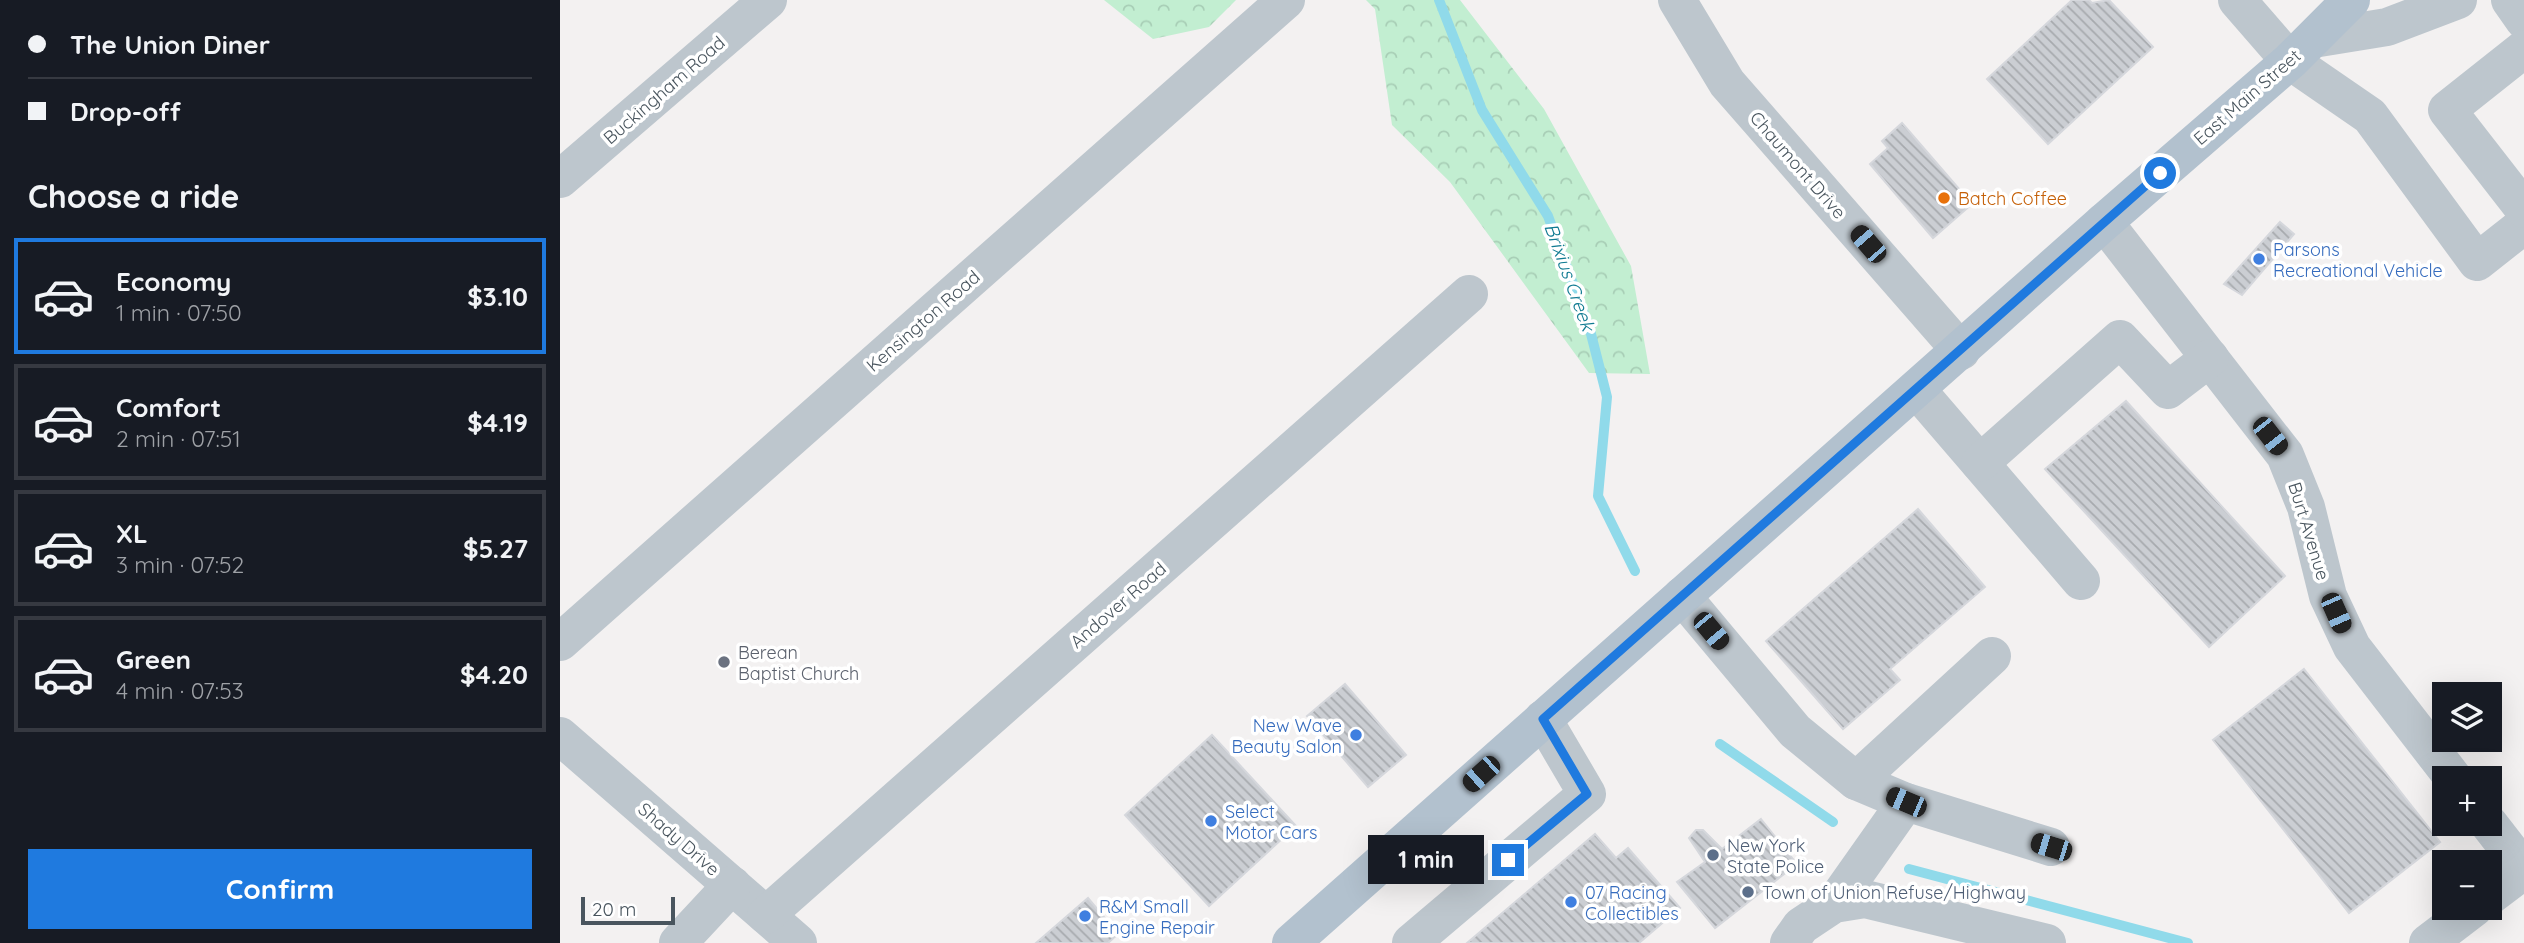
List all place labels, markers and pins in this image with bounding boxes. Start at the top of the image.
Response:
place label: Batch Coffee [1958,187,2067,210]
marker: Batch Coffee [1936,190,1952,206]
place label: Parsons Recreational Vehicle [2273,238,2443,282]
marker: Parsons Recreational Vehicle [2251,251,2267,267]
place label: Berean Baptist Church [738,641,859,685]
marker: Berean Baptist Church [716,654,732,670]
place label: New Wave Beauty Salon [1232,714,1342,758]
marker: New Wave Beauty Salon [1348,727,1364,743]
place label: Select Motor Cars [1225,800,1318,844]
marker: Select Motor Cars [1203,813,1219,829]
place label: New York State Police [1727,834,1824,878]
marker: New York State Police [1705,847,1721,863]
place label: 07 Racing Collectibles [1585,881,1679,925]
place label: Town of Union Refuse/Highway [1762,881,2026,904]
marker: Town of Union Refuse/Highway [1740,884,1756,900]
marker: 07 Racing Collectibles [1563,894,1579,910]
place label: R&M Small Engine Repair [1099,895,1215,939]
marker: R&M Small Engine Repair [1077,908,1093,924]

